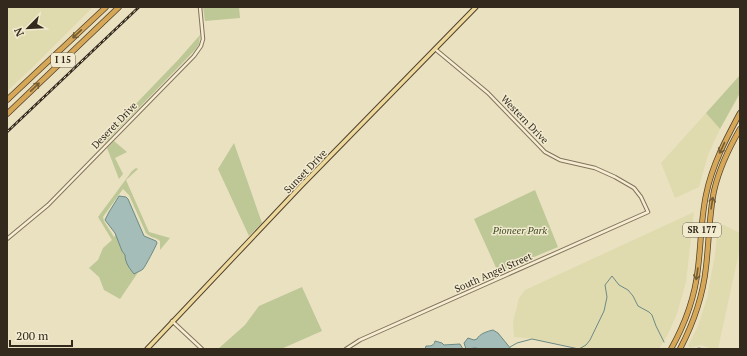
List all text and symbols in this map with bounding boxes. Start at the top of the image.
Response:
north arrow [8,8,48,48]
text: N [11,25,27,39]
one-way arrow [73,29,83,38]
road number: I 15 [51,53,75,67]
one-way arrow [30,82,40,92]
street label: Western Drive [498,92,551,146]
street label: Deseret Drive [89,99,140,152]
one-way arrow [718,141,725,153]
street label: Sunset Drive [281,147,330,196]
one-way arrow [708,197,716,210]
road number: SR 177 [683,223,721,237]
park label: Pioneer Park [492,224,547,237]
street label: South Angel Street [452,249,534,295]
one-way arrow [693,268,701,281]
scale bar [10,322,72,348]
text: 200 m [16,328,49,343]

